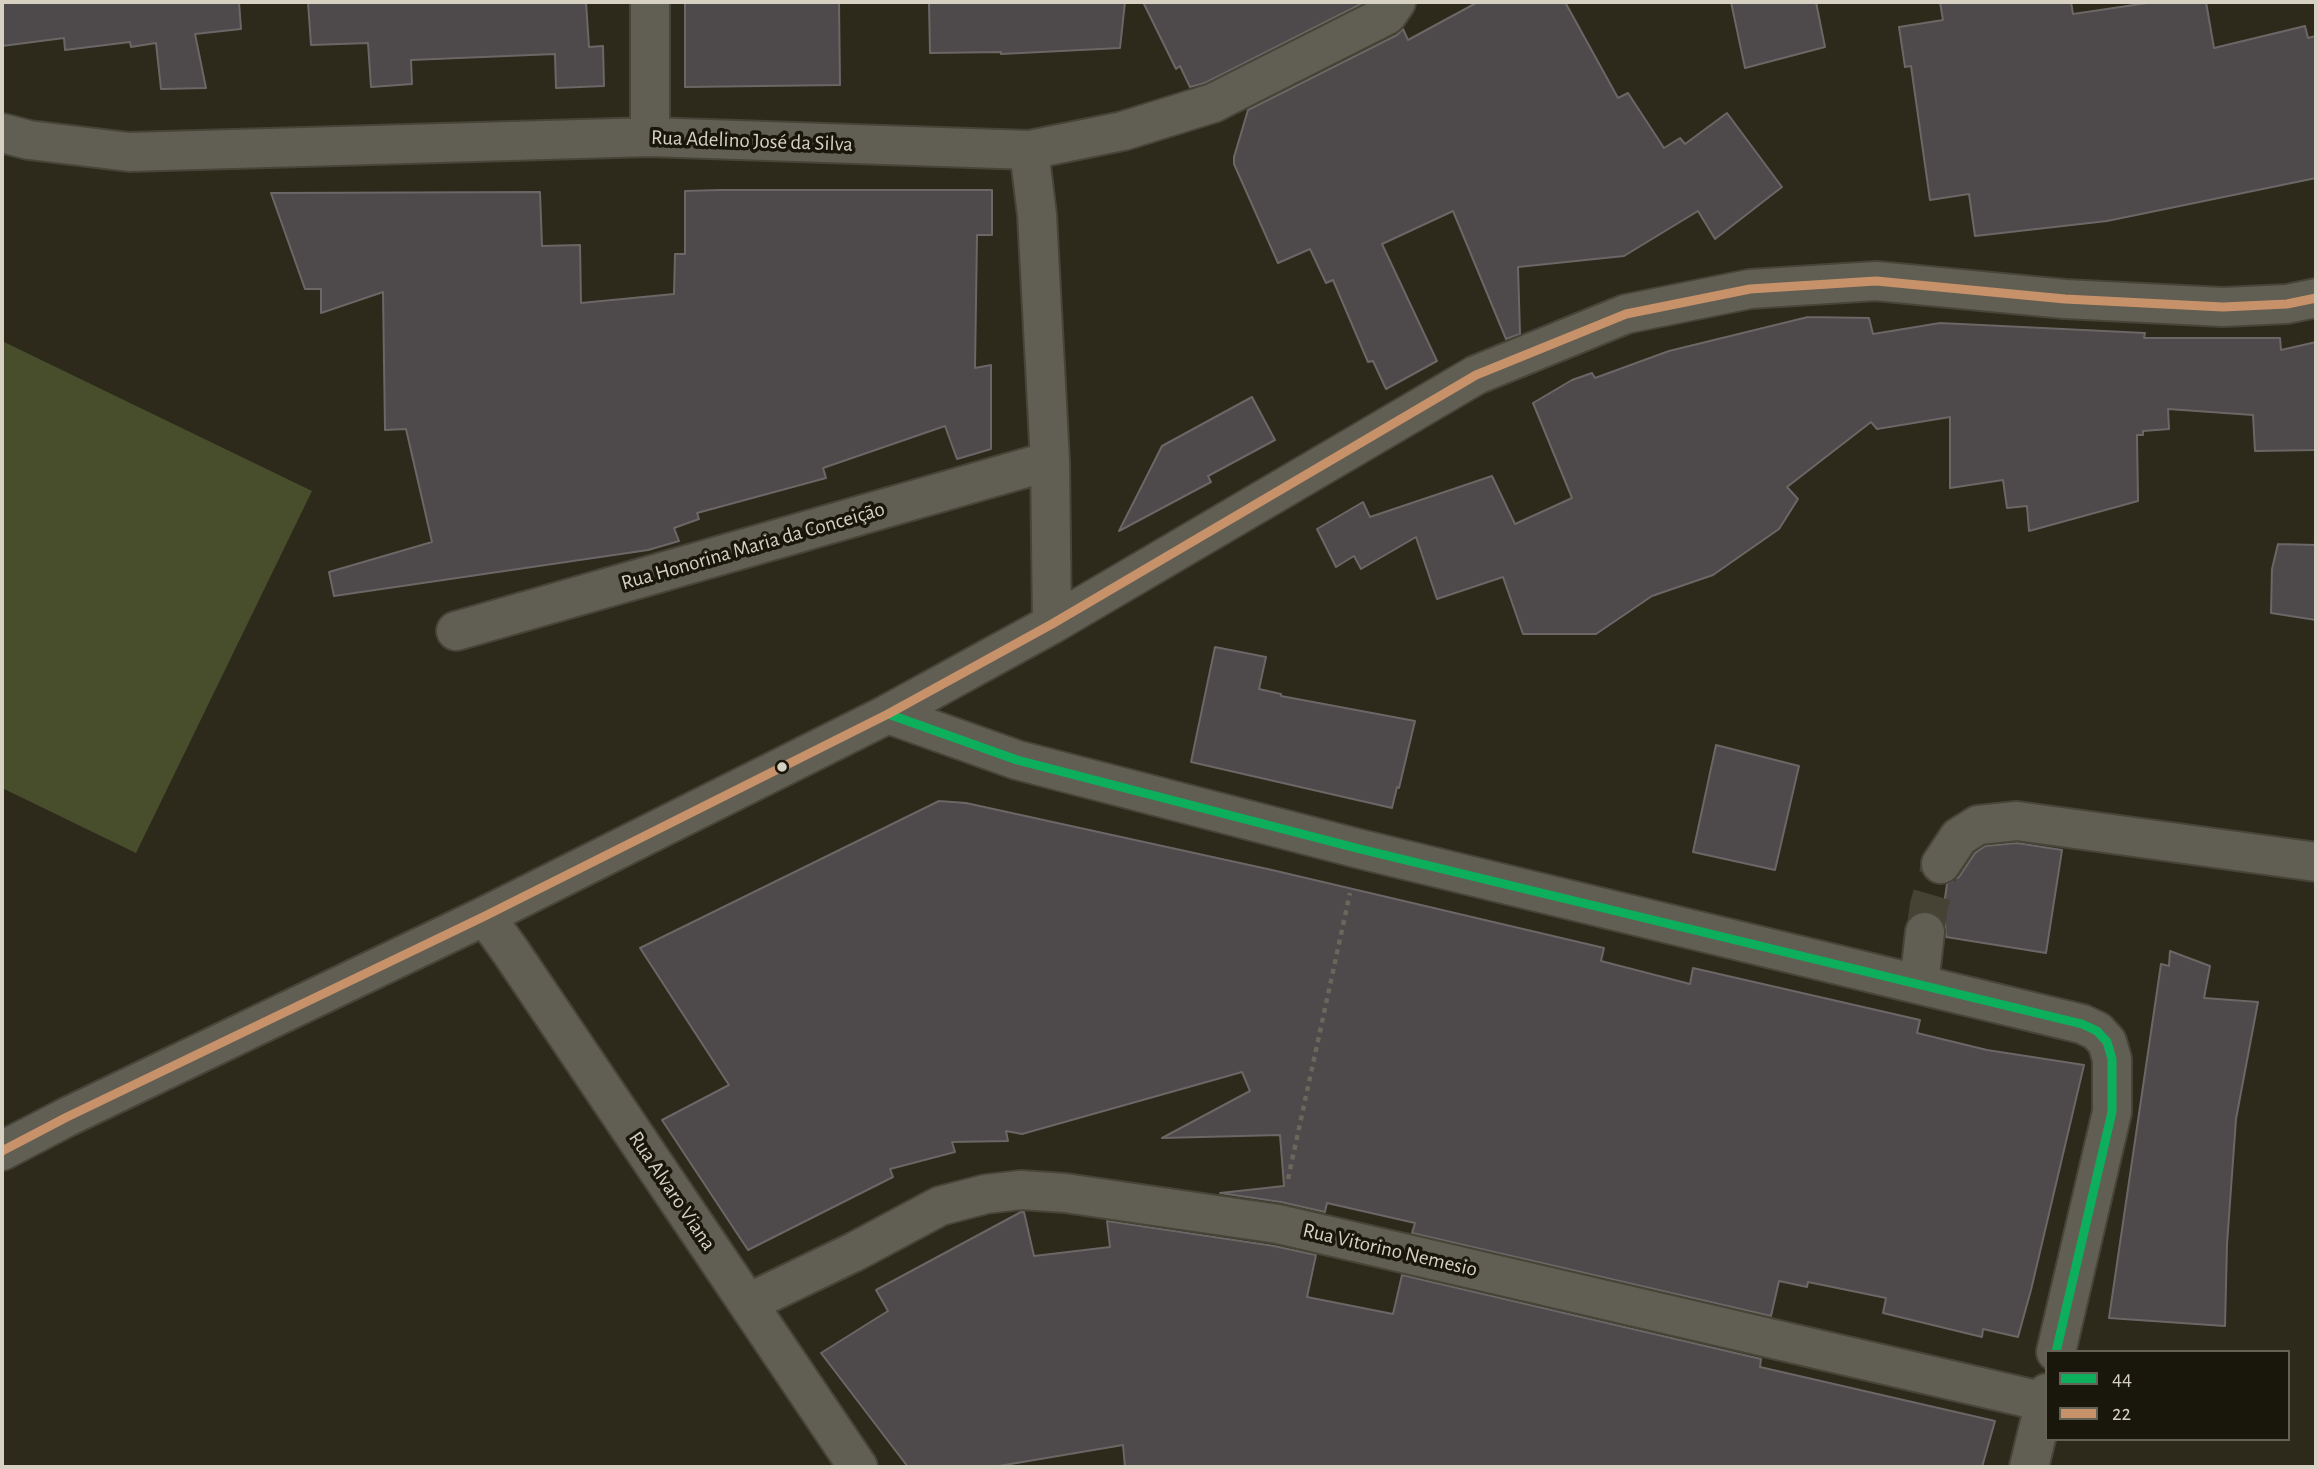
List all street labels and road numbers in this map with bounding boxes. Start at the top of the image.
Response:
street label: Rua Adelino José da Silva [651,125,853,157]
street label: Rua Honorina Maria da Conceição [618,496,888,596]
street label: Rua Alvaro Viana [623,1127,721,1255]
street label: Rua Vitorino Nemesio [1300,1218,1480,1282]

